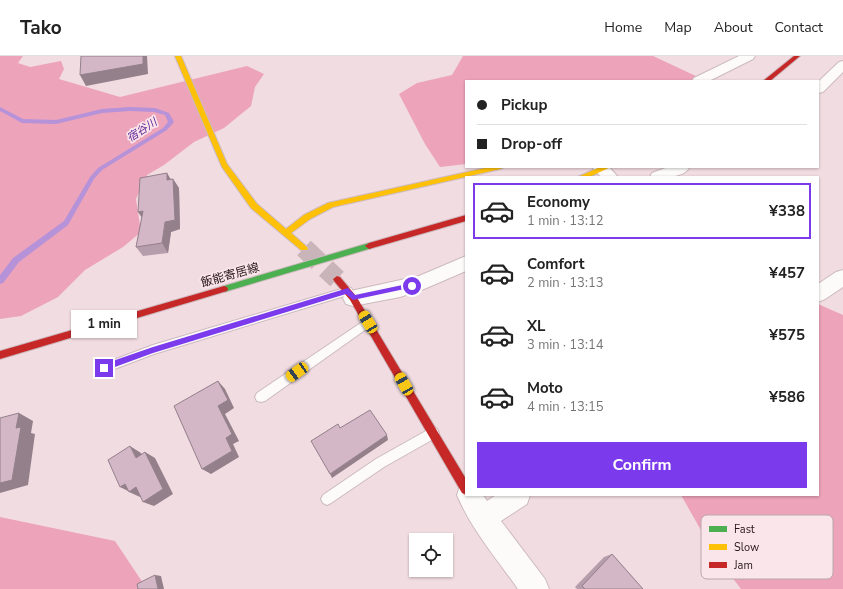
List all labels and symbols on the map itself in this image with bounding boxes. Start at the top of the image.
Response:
water label: 宿谷川 [124,114,161,145]
street label: 飯能寄居線 [199,259,261,291]
route start [403,277,421,295]
car [357,309,379,335]
callout: 1 min [71,310,137,338]
route end [95,359,113,377]
car [284,360,310,384]
car [393,371,415,397]
legend [701,515,833,579]
text: Fast [734,522,755,537]
text: Slow [734,540,759,555]
text: Jam [733,558,753,573]

